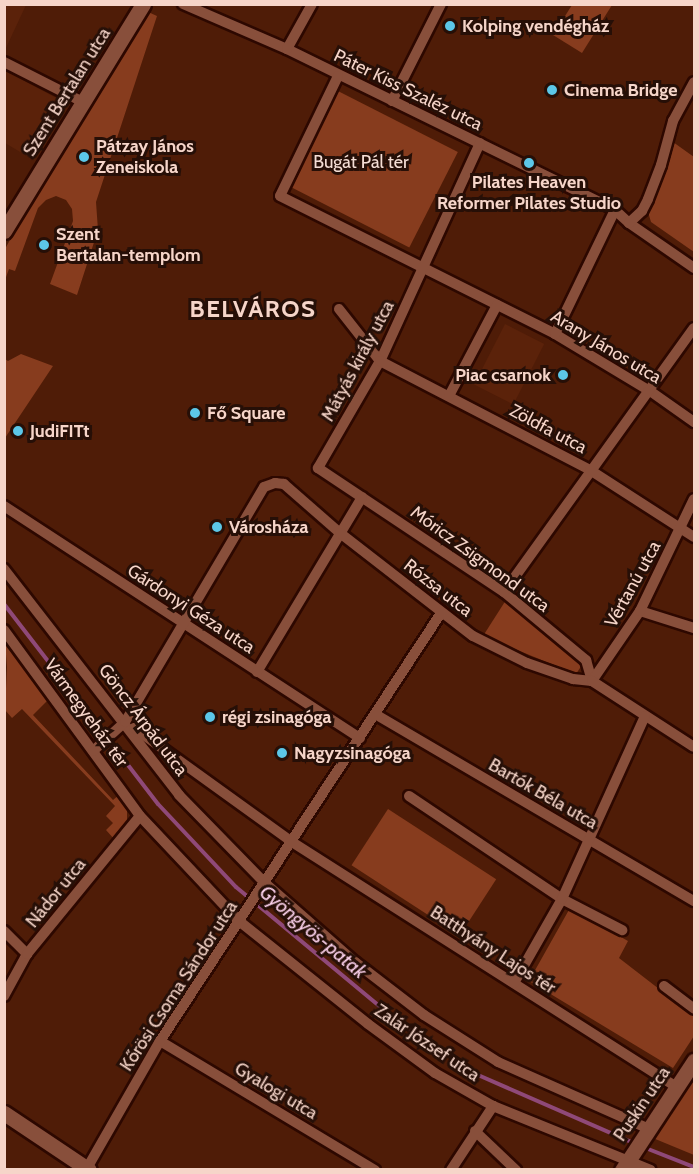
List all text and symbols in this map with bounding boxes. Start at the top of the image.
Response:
place label: Kolping vendégház [462,15,609,37]
marker: Kolping vendégház [443,19,457,33]
street label: Szent Bertalan utca [19,24,115,160]
street label: Páter Kiss Szaléz utca [330,45,486,135]
place label: Cinema Bridge [564,79,677,101]
marker: Cinema Bridge [545,83,559,97]
place label: Pátzay János Zeneiskola [96,136,194,178]
marker: Pátzay János Zeneiskola [77,150,91,164]
park label: Bugát Pál tér [313,151,409,173]
marker: Pilates Heaven Reformer Pilates Studio [522,156,536,170]
place label: Pilates Heaven Reformer Pilates Studio [437,172,621,214]
place label: Szent Bertalan-templom [56,224,201,266]
marker: Szent Bertalan-templom [37,238,51,252]
district label: BELVÁROS [190,295,316,323]
street label: Mátyás király utca [317,297,399,425]
street label: Arany János utca [547,306,665,388]
place label: Piac csarnok [455,364,551,386]
marker: Piac csarnok [556,368,570,382]
street label: Zöldfa utca [506,400,590,458]
place label: Fő Square [207,402,285,424]
marker: Fő Square [188,406,202,420]
place label: JudiFITt [30,420,89,442]
marker: JudiFITt [11,424,25,438]
street label: Móricz Zsigmond utca [406,501,554,617]
place label: Városháza [229,516,308,538]
marker: Városháza [210,520,224,534]
street label: Vértanú utca [600,537,666,631]
street label: Rózsa utca [399,555,477,621]
street label: Gárdonyi Géza utca [123,560,259,658]
street label: Vármegyeház tér [39,655,133,771]
street label: Göncz Árpád utca [94,660,192,780]
place label: régi zsinagóga [222,706,331,728]
marker: régi zsinagóga [203,710,217,724]
place label: Nagyzsinagóga [294,742,411,764]
marker: Nagyzsinagóga [275,746,289,760]
street label: Bartók Béla utca [485,754,601,834]
street label: Nádor utca [21,854,91,932]
water label: Gyöngyös-patak [254,880,372,984]
street label: Kőrösi Csoma Sándor utca [116,897,242,1075]
street label: Batthyány Lajos tér [426,901,560,999]
street label: Zalár József utca [370,1000,484,1086]
street label: Gyalogi utca [231,1058,321,1124]
street label: Puskin utca [609,1063,675,1145]

